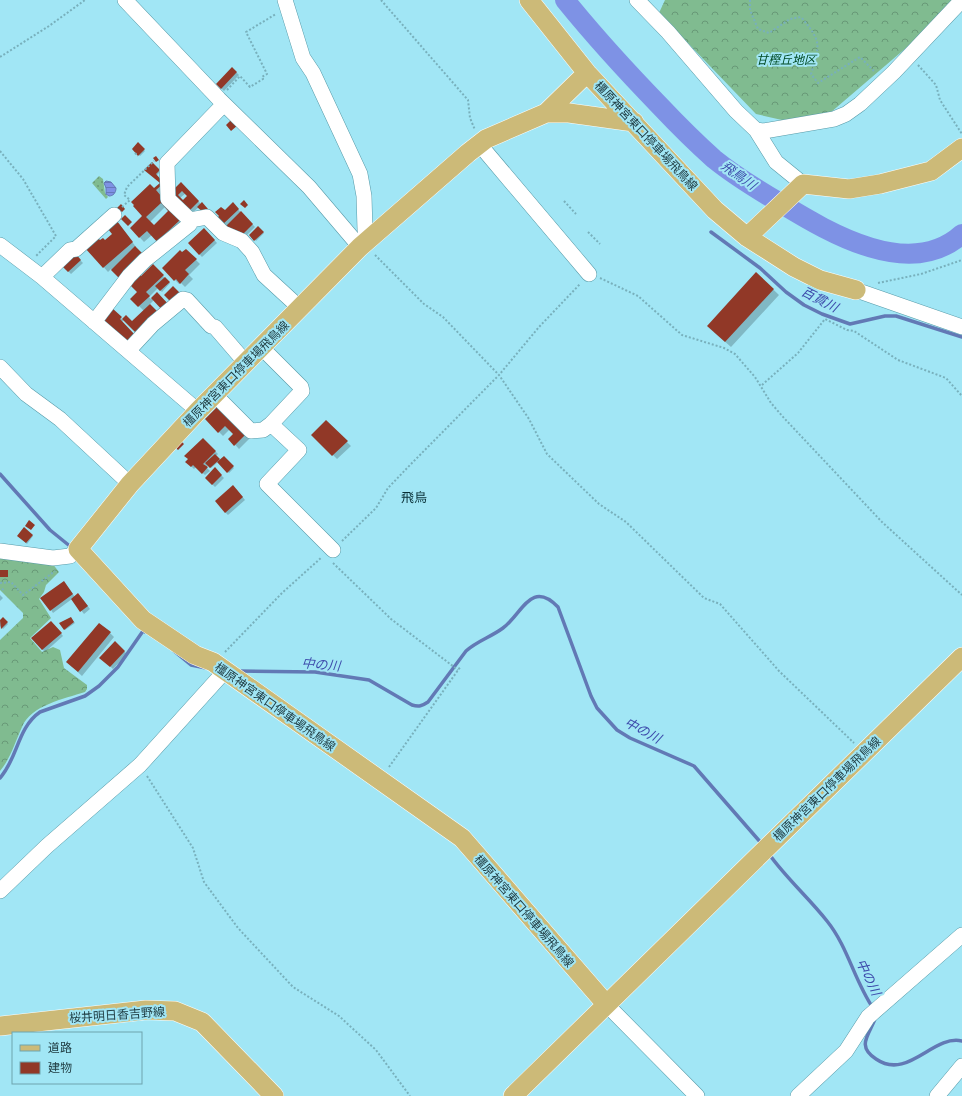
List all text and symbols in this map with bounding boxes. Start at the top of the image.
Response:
park label: 甘樫丘地区 [756,50,818,67]
street label: 橿原神宮東口停車場飛鳥線 [592,77,702,193]
water label: 飛鳥川 [718,156,762,195]
water label: 百貫川 [799,281,844,317]
street label: 橿原神宮東口停車場飛鳥線 [178,316,292,430]
district label: 飛鳥 [401,487,427,506]
water label: 中の川 [301,652,343,675]
street label: 橿原神宮東口停車場飛鳥線 [212,658,340,754]
water label: 中の川 [622,712,667,748]
street label: 橿原神宮東口停車場飛鳥線 [768,732,884,844]
street label: 橿原神宮東口停車場飛鳥線 [471,850,579,970]
water label: 中の川 [852,955,887,1000]
street label: 桜井明日香吉野線 [68,1002,165,1025]
legend [12,1032,142,1084]
text: 道路 [48,1038,72,1055]
text: 建物 [48,1058,72,1075]

